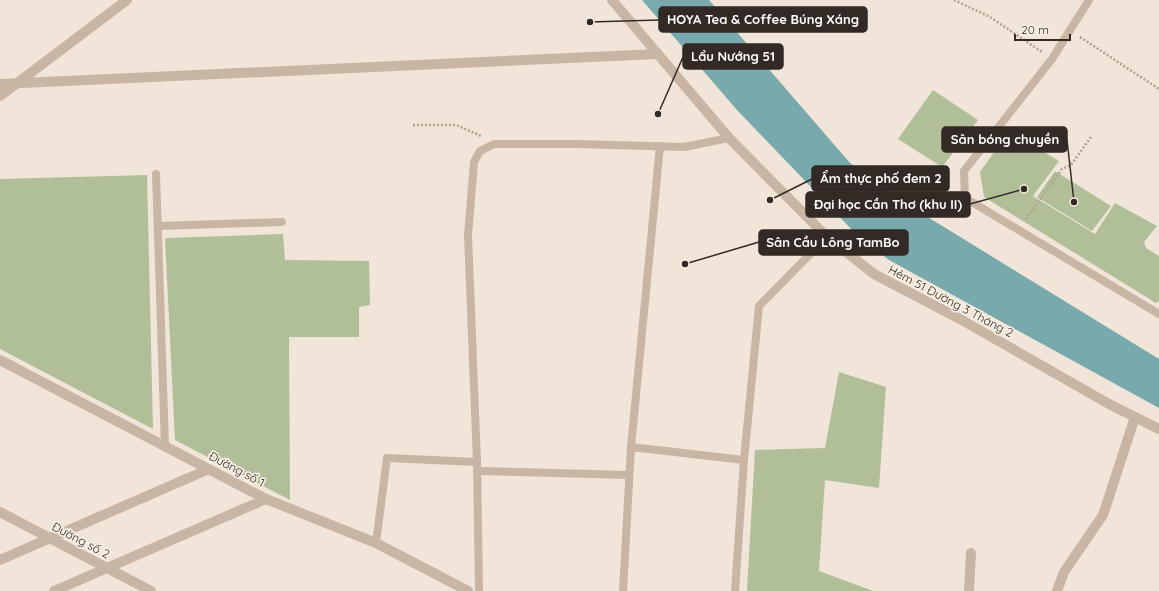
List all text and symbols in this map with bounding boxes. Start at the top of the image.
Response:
callout: HOYA Tea & Coffee Búng Xáng [659,7,867,32]
text: HOYA Tea & Coffee Búng Xáng [667,11,859,27]
scale bar [1015,16,1070,42]
text: 20 m [1021,22,1049,37]
callout: Lẩu Nướng 51 [683,44,783,69]
text: Lẩu Nướng 51 [691,48,775,64]
callout: Sân bóng chuyền [942,127,1067,152]
text: Sân bóng chuyền [951,131,1059,147]
callout: Ẩm thực phố đem 2 [812,166,949,191]
text: Ẩm thực phố đem 2 [820,170,942,186]
callout: Đại học Cần Thơ (khu II) [806,192,970,217]
text: Đại học Cần Thơ (khu II) [813,196,962,212]
callout: Sân Cầu Lông TamBo [759,230,908,255]
text: Sân Cầu Lông TamBo [766,234,900,250]
street label: Hẻm 51 Đường 3 Tháng 2 [886,262,1016,341]
street label: Đường số 1 [207,448,267,490]
street label: Đường số 2 [50,519,113,562]

